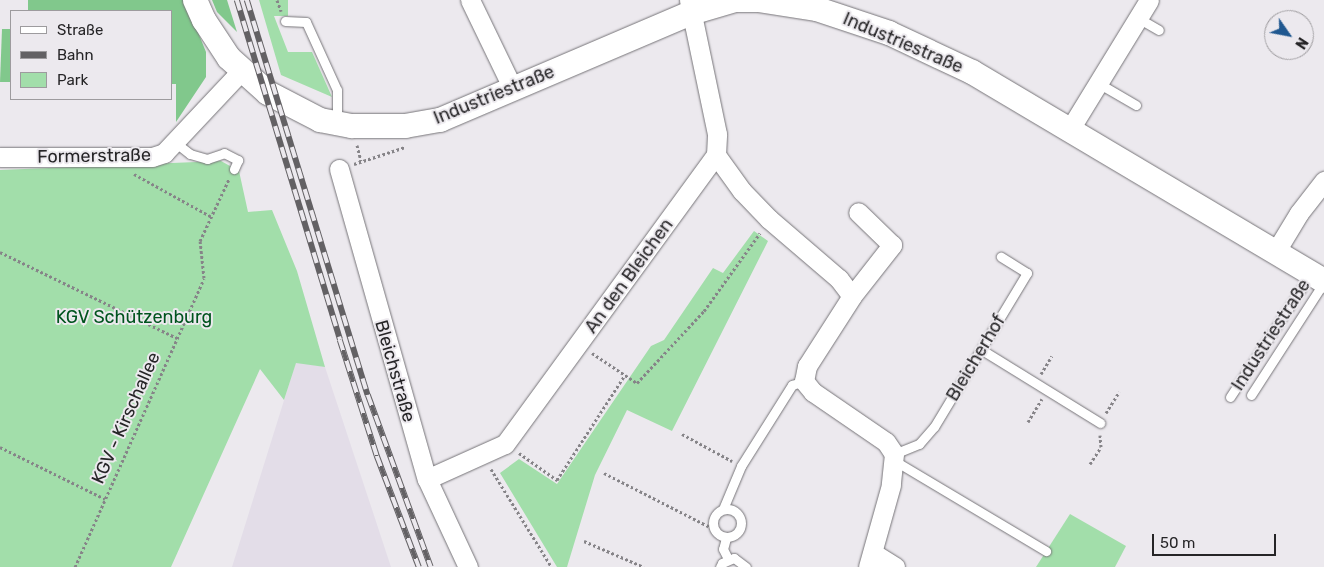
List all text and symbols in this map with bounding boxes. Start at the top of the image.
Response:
street label: Industriestraße [840,8,966,78]
legend [10,10,172,100]
north arrow [1264,10,1314,60]
text: Straße [57,21,103,39]
text: N [1291,34,1311,52]
text: Bahn [57,46,94,64]
street label: Industriestraße [430,61,558,129]
text: Park [57,71,88,89]
street label: Formerstraße [37,144,151,168]
street label: An den Bleichen [580,215,678,337]
street label: Industriestraße [1227,275,1315,395]
park label: KGV Schützenburg [55,306,213,328]
street label: Bleicherhof [942,311,1010,405]
street label: Bleichstraße [370,317,420,425]
street label: KGV - Kirschallee [87,349,165,487]
scale bar [1154,524,1278,556]
text: 50 m [1160,534,1195,552]

